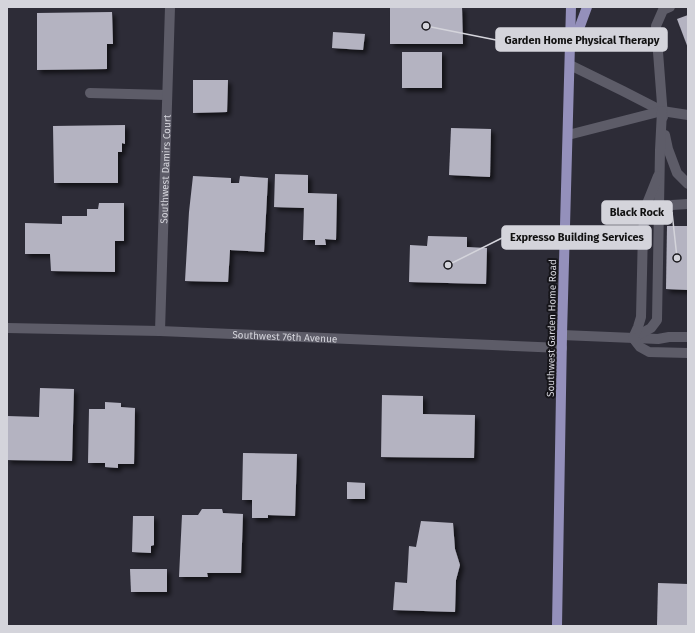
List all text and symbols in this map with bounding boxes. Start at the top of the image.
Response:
callout: Garden Home Physical Therapy [496,28,667,51]
text: Garden Home Physical Therapy [505,34,660,47]
street label: Southwest Damirs Court [158,114,174,224]
callout: Black Rock [602,201,672,224]
text: Black Rock [610,206,665,219]
callout: Expresso Building Services [502,226,651,249]
text: Expresso Building Services [510,231,645,244]
street label: Southwest Garden Home Road [545,259,559,397]
street label: Southwest 76th Avenue [232,329,338,345]

